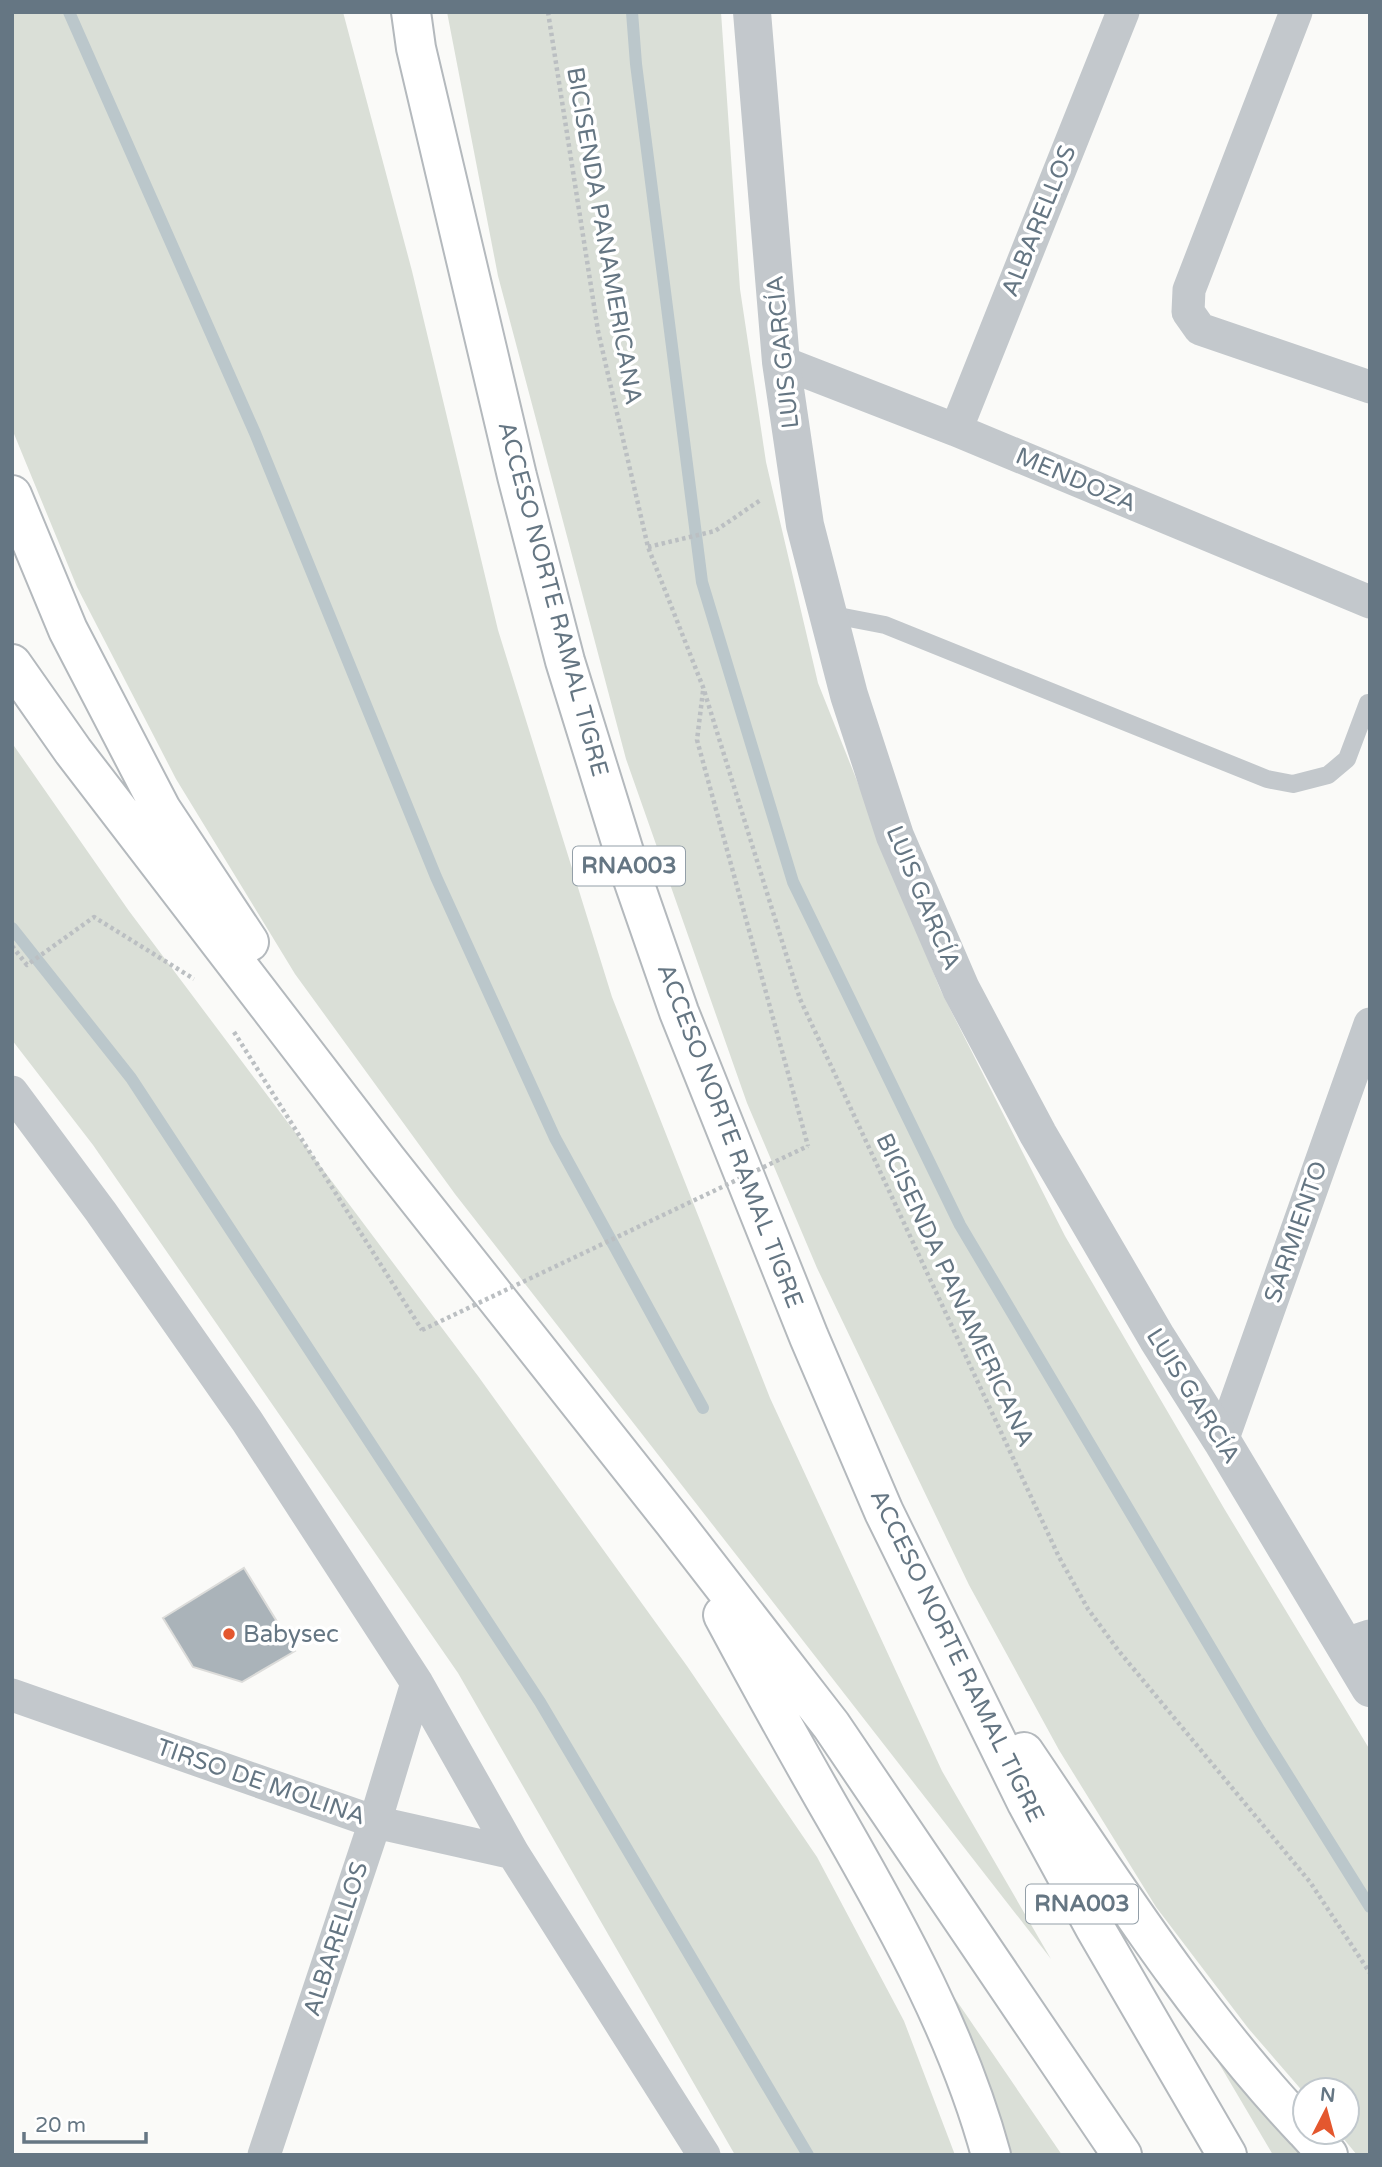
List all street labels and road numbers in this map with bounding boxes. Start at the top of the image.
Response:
street label: BICISENDA PANAMERICANA [560,65,648,407]
street label: ALBARELLOS [995,141,1083,301]
street label: LUIS GARCÍA [760,274,805,430]
street label: ACCESO NORTE RAMAL TIGRE [492,418,614,780]
street label: MENDOZA [1011,442,1141,518]
street label: LUIS GARCÍA [880,821,967,975]
road number: RNA003 [573,846,685,886]
street label: ACCESO NORTE RAMAL TIGRE [651,960,809,1312]
street label: BICISENDA PANAMERICANA [869,1129,1041,1451]
street label: SARMIENTO [1258,1157,1334,1307]
street label: LUIS GARCÍA [1140,1322,1247,1469]
street label: ACCESO NORTE RAMAL TIGRE [864,1485,1050,1827]
street label: TIRSO DE MOLINA [153,1733,369,1831]
street label: ALBARELLOS [297,1858,375,2020]
road number: RNA003 [1026,1884,1138,1924]

